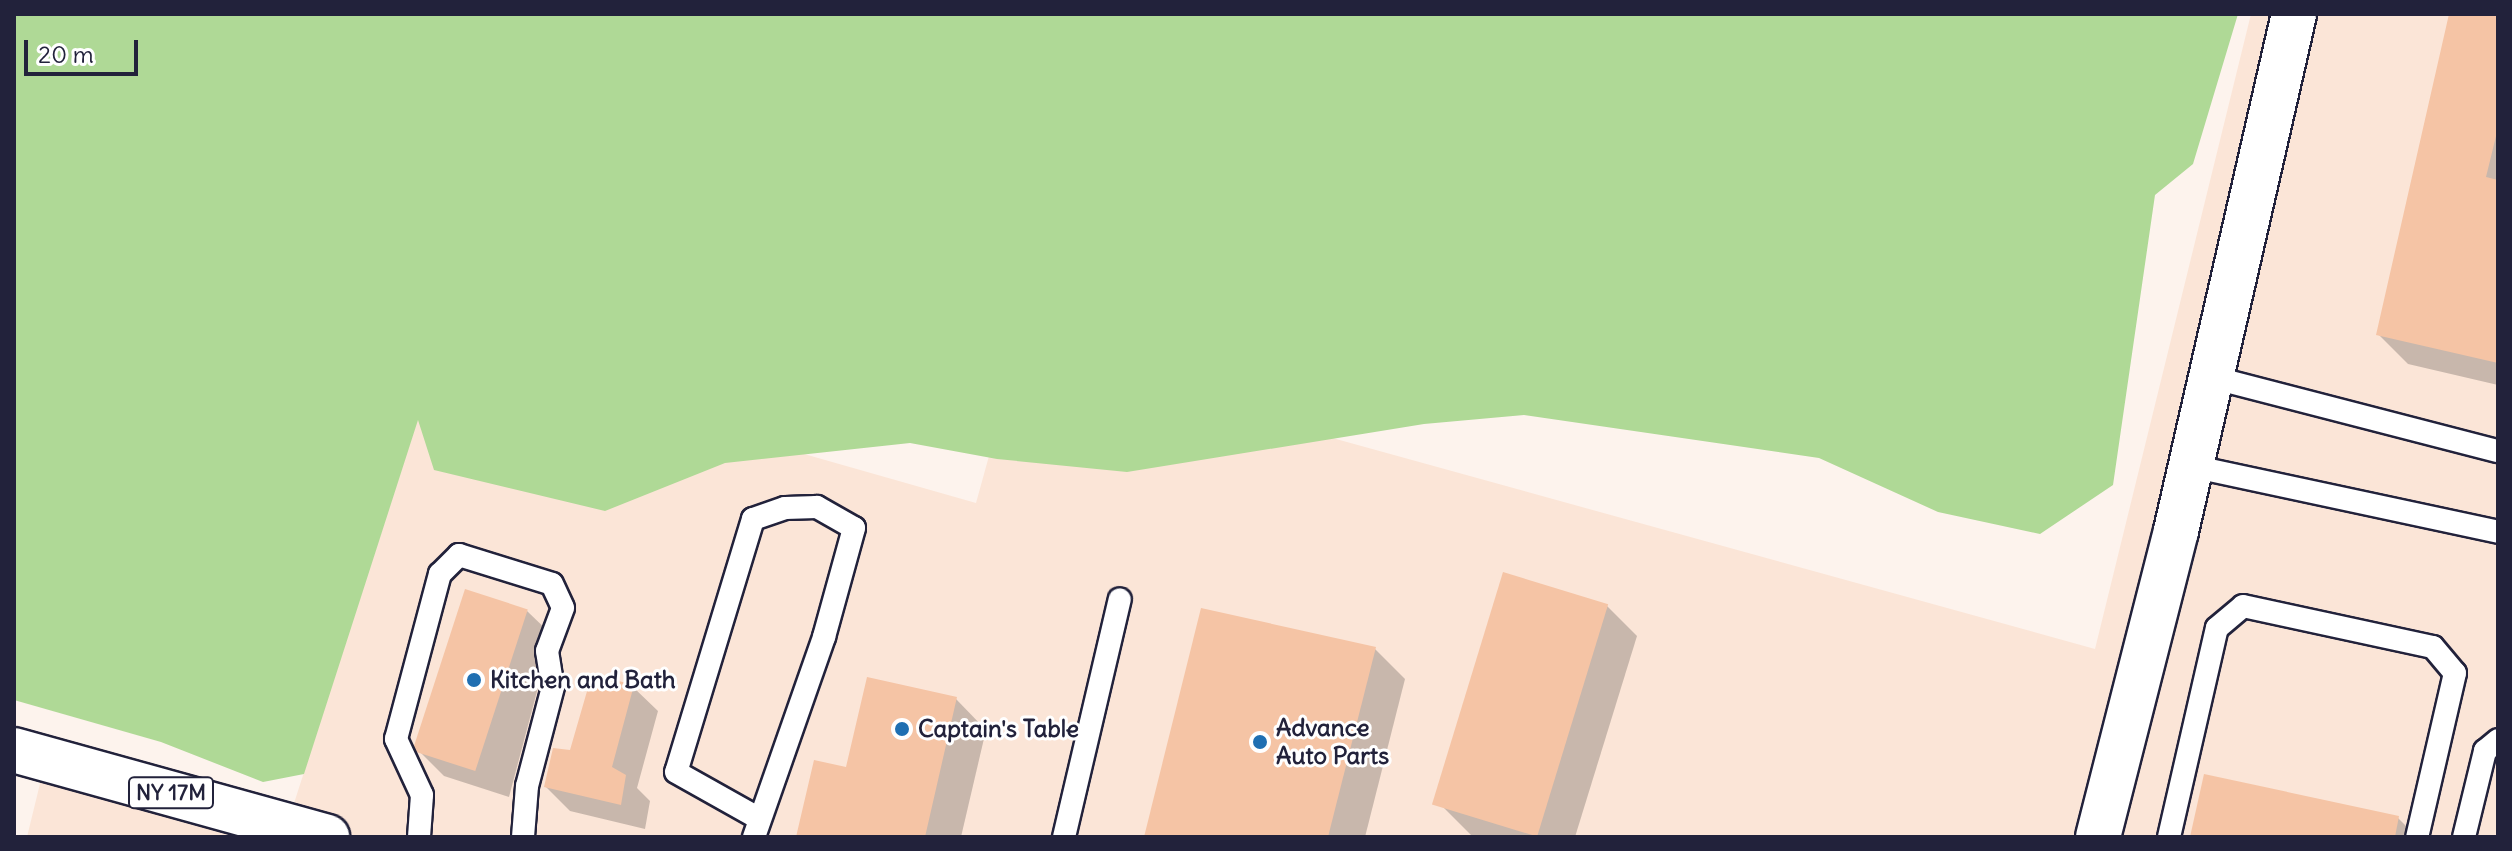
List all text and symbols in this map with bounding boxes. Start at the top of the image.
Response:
scale bar [28,24,142,74]
text: 20 m [38,39,94,69]
place label: Kitchen and Bath [490,666,676,694]
marker: Kitchen and Bath [465,671,483,689]
place label: Advance Auto Parts [1276,714,1389,770]
place label: Captain's Table [918,715,1079,743]
marker: Captain's Table [893,720,911,738]
marker: Advance Auto Parts [1251,733,1269,751]
road number: NY 17M [127,775,215,811]

